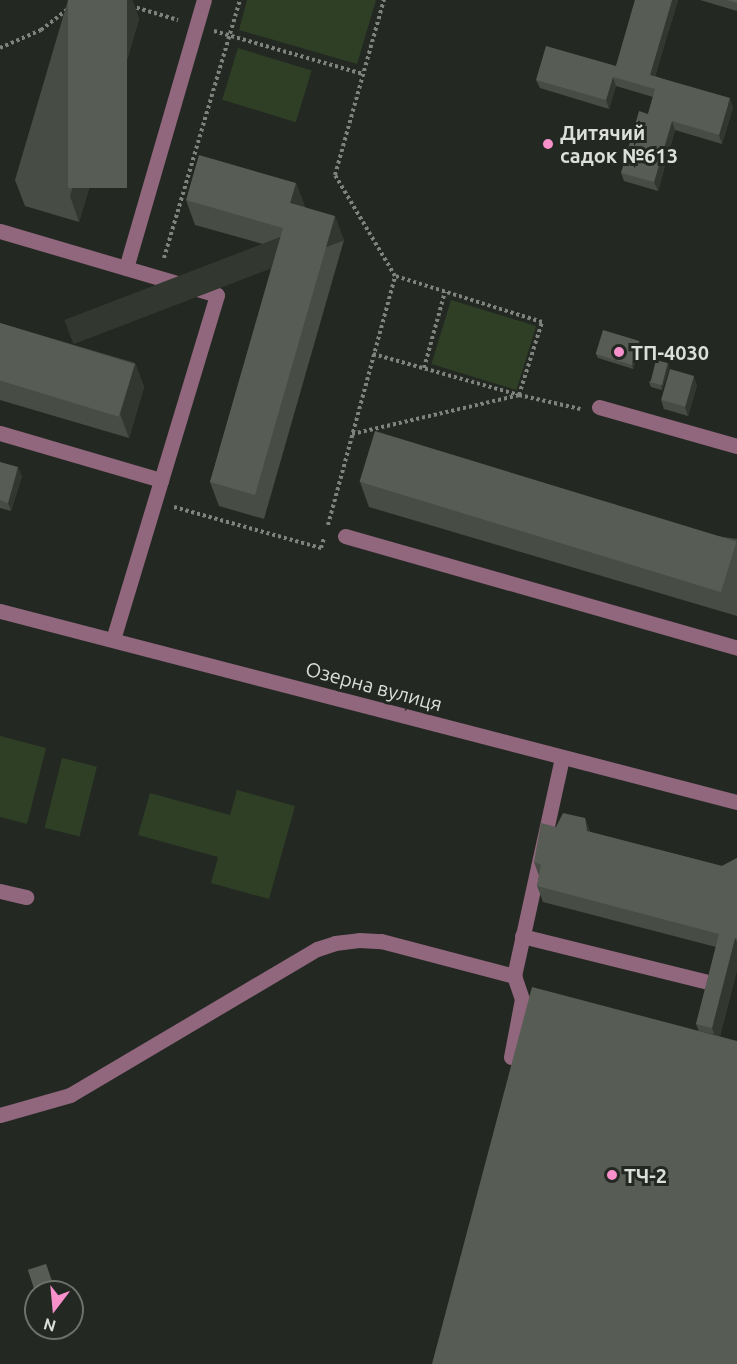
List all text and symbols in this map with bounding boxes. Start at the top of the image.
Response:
place label: Дитячий садок №613 [560,120,678,167]
marker: Дитячий садок №613 [541,137,555,151]
place label: ТП-4030 [631,340,709,364]
marker: ТП-4030 [612,345,626,359]
street label: Озерна вулиця [303,656,445,716]
place label: ТЧ-2 [624,1163,667,1187]
marker: ТЧ-2 [605,1168,619,1182]
north arrow [24,1280,84,1340]
text: N [41,1315,58,1336]

